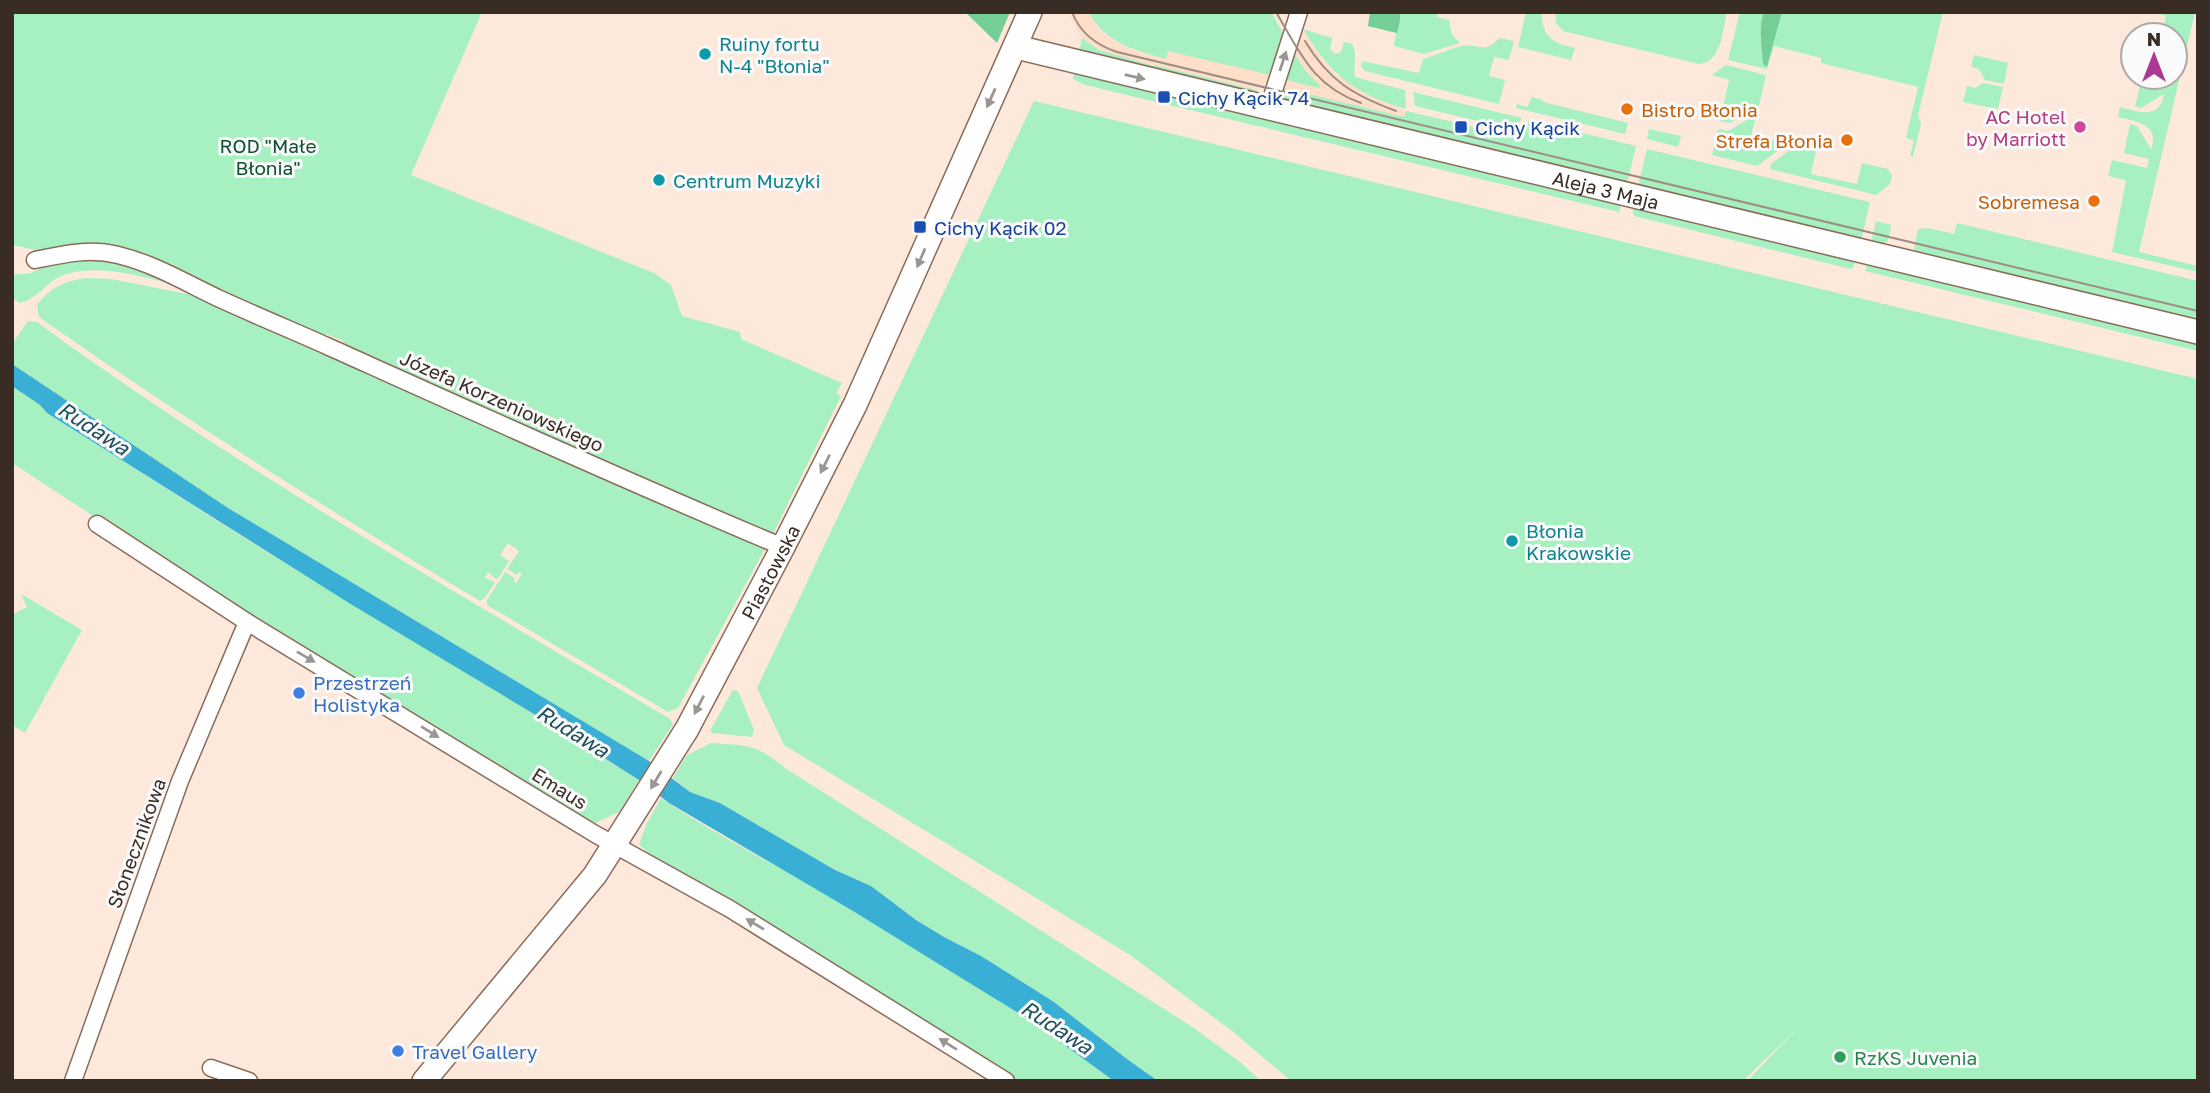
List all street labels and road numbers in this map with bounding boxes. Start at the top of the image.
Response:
street label: Aleja 3 Maja [1551,165,1662,213]
street label: Józefa Korzeniowskiego [397,346,607,456]
street label: Piastowska [735,520,804,623]
street label: Emaus [528,762,592,814]
street label: Słonecznikowa [102,775,170,911]

